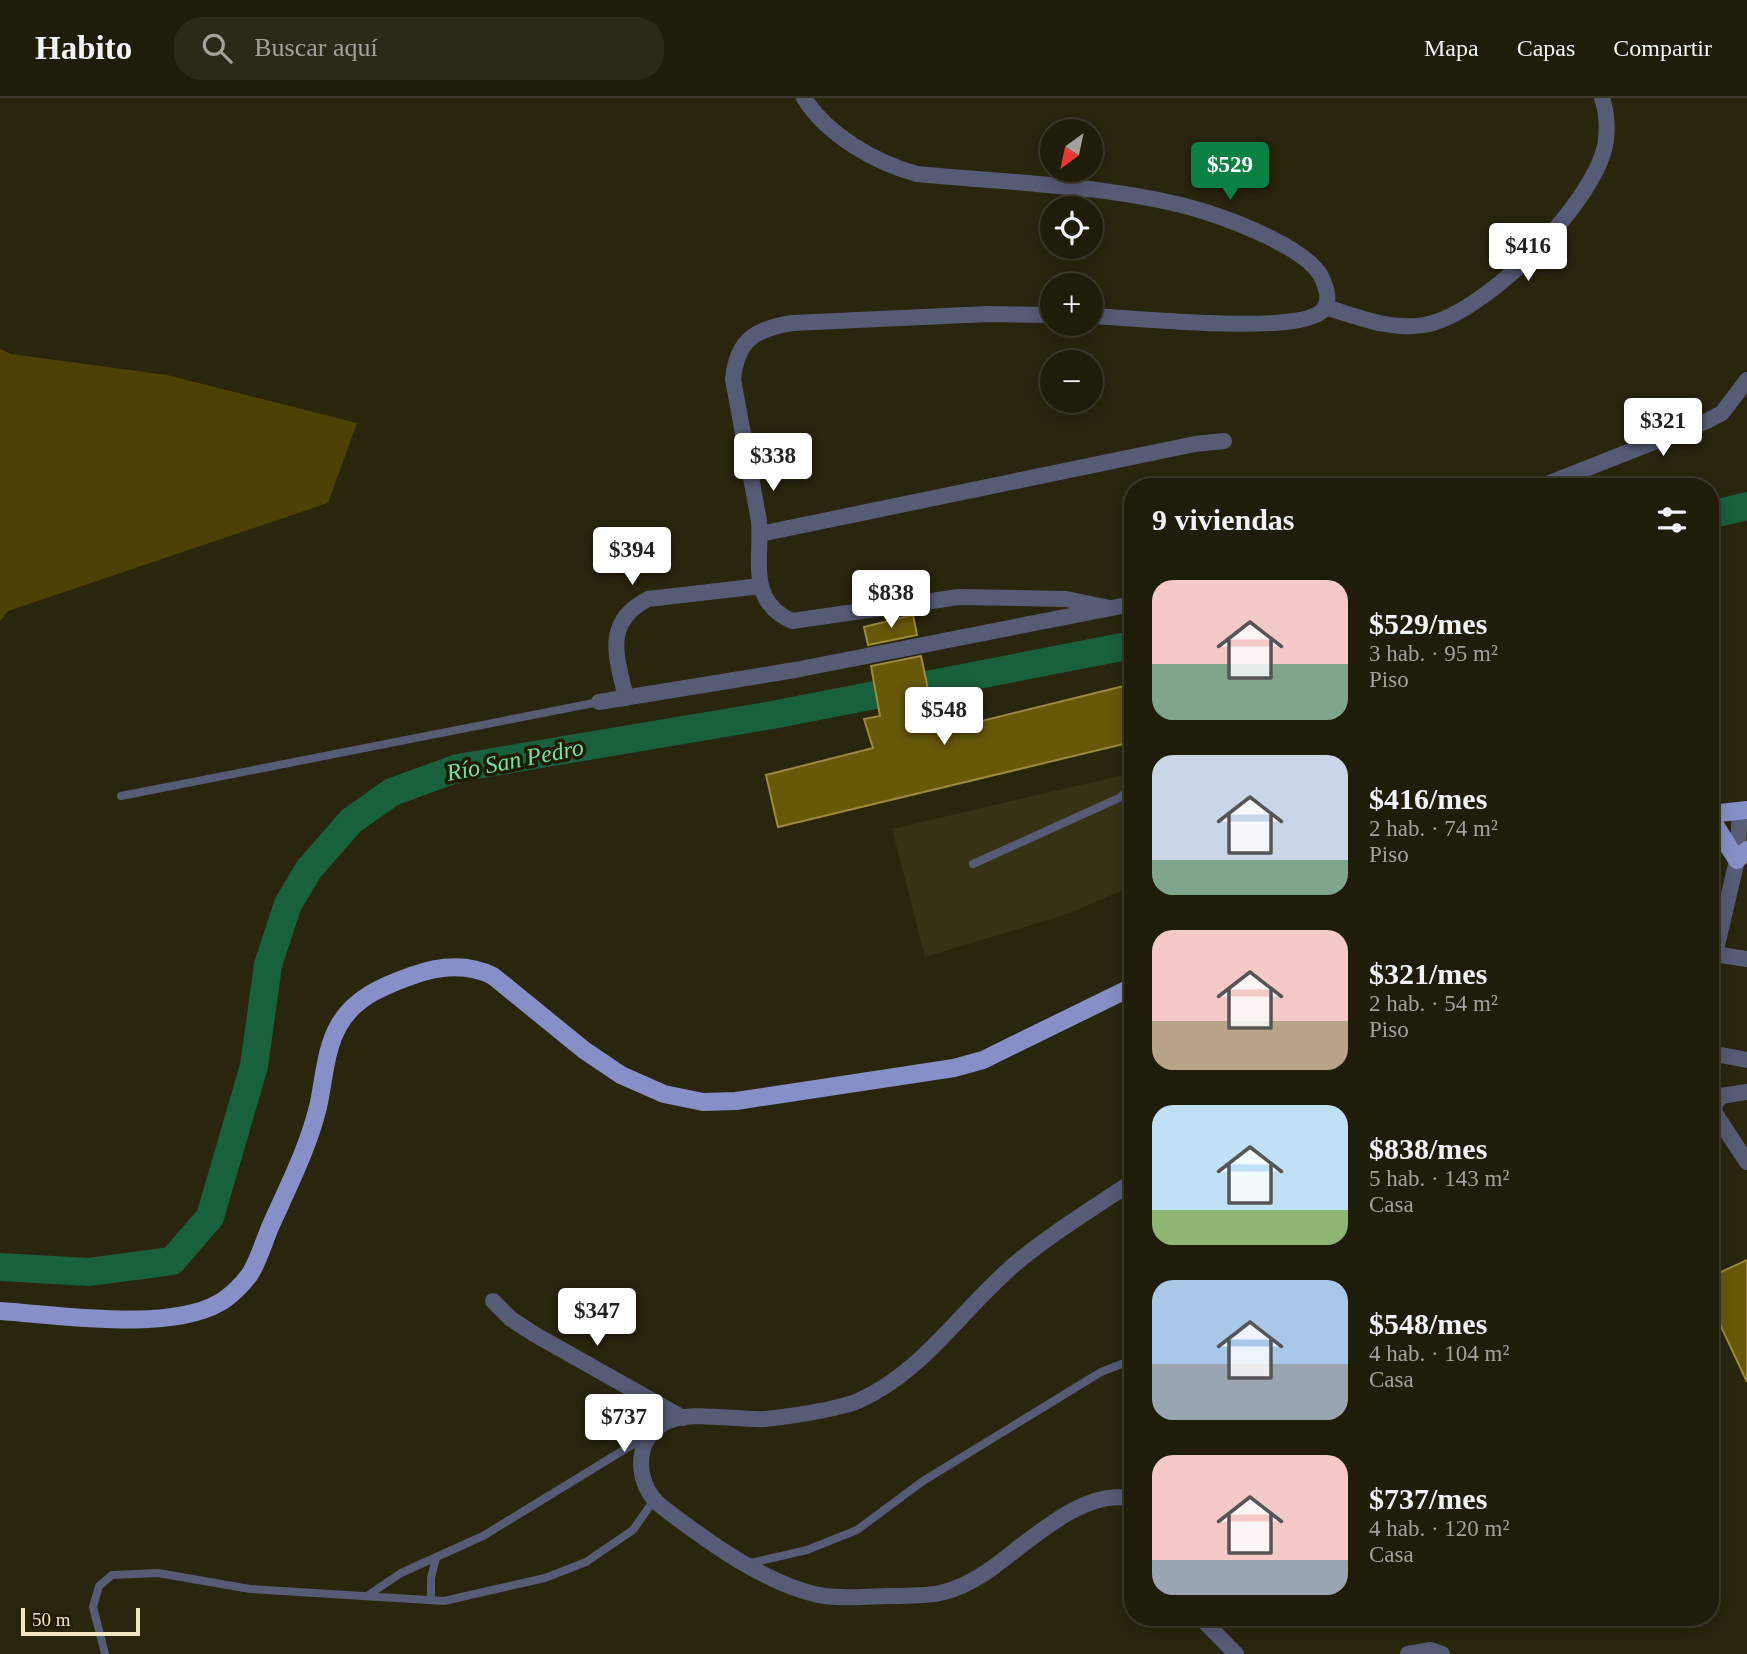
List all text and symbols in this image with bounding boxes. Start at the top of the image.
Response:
search box [174,17,664,80]
icon: search [198,29,236,67]
text: Habito [35,30,132,66]
text: Buscar aquí [254,33,378,62]
text: Mapa [1424,35,1479,61]
text: Capas [1517,35,1575,61]
text: Compartir [1613,35,1712,61]
north arrow [1040,119,1102,182]
map controls [1040,119,1103,413]
pin: $529 [1189,142,1271,202]
text: $529 [1207,152,1253,177]
button: locate [1040,196,1103,259]
pin: $416 [1487,223,1569,283]
text: $416 [1505,233,1551,258]
button: + [1040,273,1103,336]
button: − [1040,350,1103,413]
pin: $321 [1622,398,1704,458]
text: $321 [1640,408,1686,433]
pin: $338 [732,434,814,493]
text: $338 [750,443,796,468]
icon: filters [1653,501,1691,539]
text: 9 viviendas [1152,503,1295,536]
pin: $394 [591,528,673,587]
text: $394 [609,537,655,562]
pin: $838 [850,570,932,630]
text: $838 [868,580,914,605]
text: $529/mes [1369,607,1487,640]
icon: home [1208,608,1292,692]
text: 3 hab. · 95 m² [1369,641,1498,666]
text: Piso [1369,667,1409,692]
pin: $548 [903,688,985,747]
text: $548 [921,697,967,722]
water label: Río San Pedro [443,734,586,786]
text: $416/mes [1369,782,1487,815]
icon: home [1208,783,1292,867]
text: 2 hab. · 74 m² [1369,816,1498,841]
text: Piso [1369,842,1409,867]
text: $321/mes [1369,957,1487,990]
icon: home [1208,958,1292,1042]
text: 2 hab. · 54 m² [1369,991,1498,1016]
text: Piso [1369,1017,1409,1042]
text: $838/mes [1369,1132,1487,1165]
icon: home [1208,1133,1292,1217]
text: 5 hab. · 143 m² [1369,1166,1509,1191]
text: Casa [1369,1192,1414,1217]
pin: $347 [556,1288,638,1348]
text: $347 [574,1298,620,1323]
text: $548/mes [1369,1307,1487,1340]
icon: home [1208,1308,1292,1392]
text: 4 hab. · 104 m² [1369,1341,1509,1366]
text: Casa [1369,1367,1414,1392]
pin: $737 [583,1394,665,1454]
text: $737 [601,1404,647,1429]
text: $737/mes [1369,1482,1487,1515]
icon: home [1208,1483,1292,1567]
text: 4 hab. · 120 m² [1369,1516,1509,1541]
text: Casa [1369,1542,1414,1567]
scale bar [21,1605,140,1637]
text: 50 m [32,1609,71,1630]

